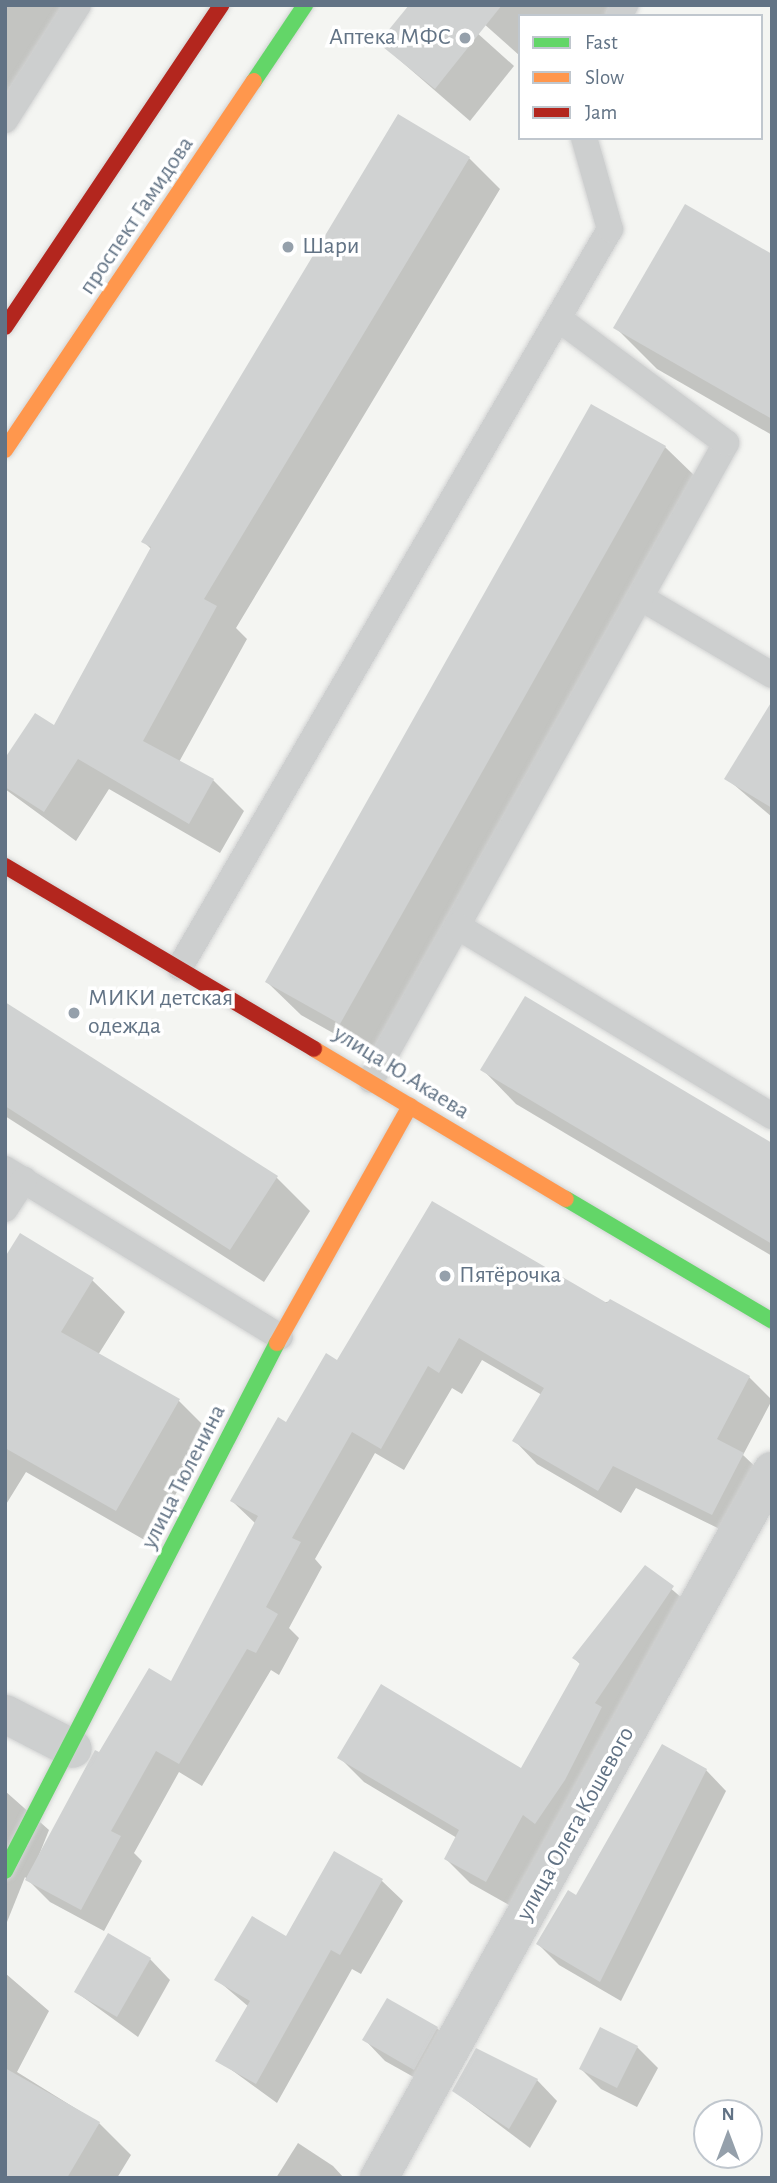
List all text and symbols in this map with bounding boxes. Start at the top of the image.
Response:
legend [518,14,763,140]
place label: Аптека МФС [329,24,451,52]
marker: Аптека МФС [457,30,473,46]
text: Fast [585,32,618,53]
text: Slow [585,67,624,88]
text: Jam [585,102,617,123]
street label: проспект Гамидова [73,131,201,301]
place label: Шари [302,233,360,261]
marker: Шари [280,239,296,255]
place label: МИКИ детская одежда [88,985,233,1041]
marker: МИКИ детская одежда [66,1005,82,1021]
street label: улица Ю.Акаева [328,1020,474,1126]
place label: Пятёрочка [459,1262,561,1290]
marker: Пятёрочка [437,1268,453,1284]
street label: улица Тюленина [135,1400,233,1554]
street label: улица Олега Кошевого [511,1722,641,1926]
north arrow [693,2099,763,2169]
text: N [721,2105,735,2124]

